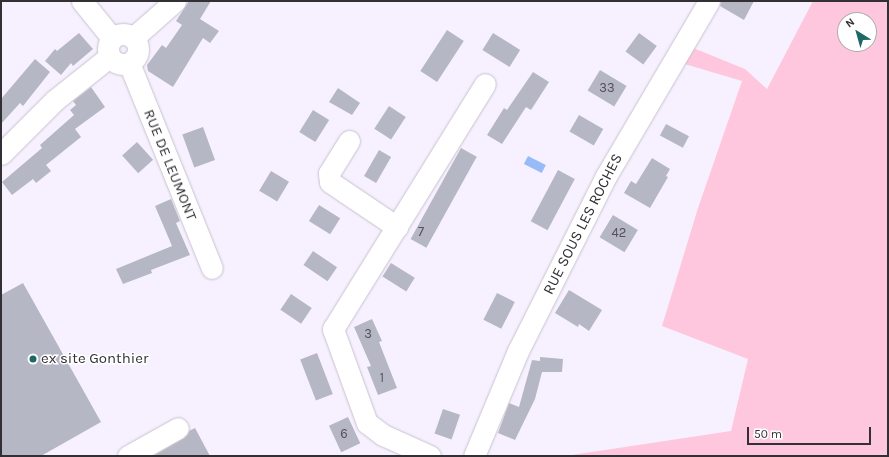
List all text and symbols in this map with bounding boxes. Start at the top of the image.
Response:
north arrow [837,12,877,52]
text: N [843,15,857,30]
house number: 33 [599,80,615,96]
street label: RUE DE LEUMONT [140,107,200,223]
street label: RUE SOUS LES ROCHES [540,150,626,298]
house number: 7 [418,224,424,240]
house number: 42 [612,225,626,241]
house number: 3 [364,326,372,342]
place label: ex site Gonthier [41,350,148,368]
marker: ex site Gonthier [28,354,38,364]
house number: 1 [380,370,384,386]
scale bar [749,419,873,445]
house number: 6 [340,426,348,442]
text: 50 m [754,427,782,441]

